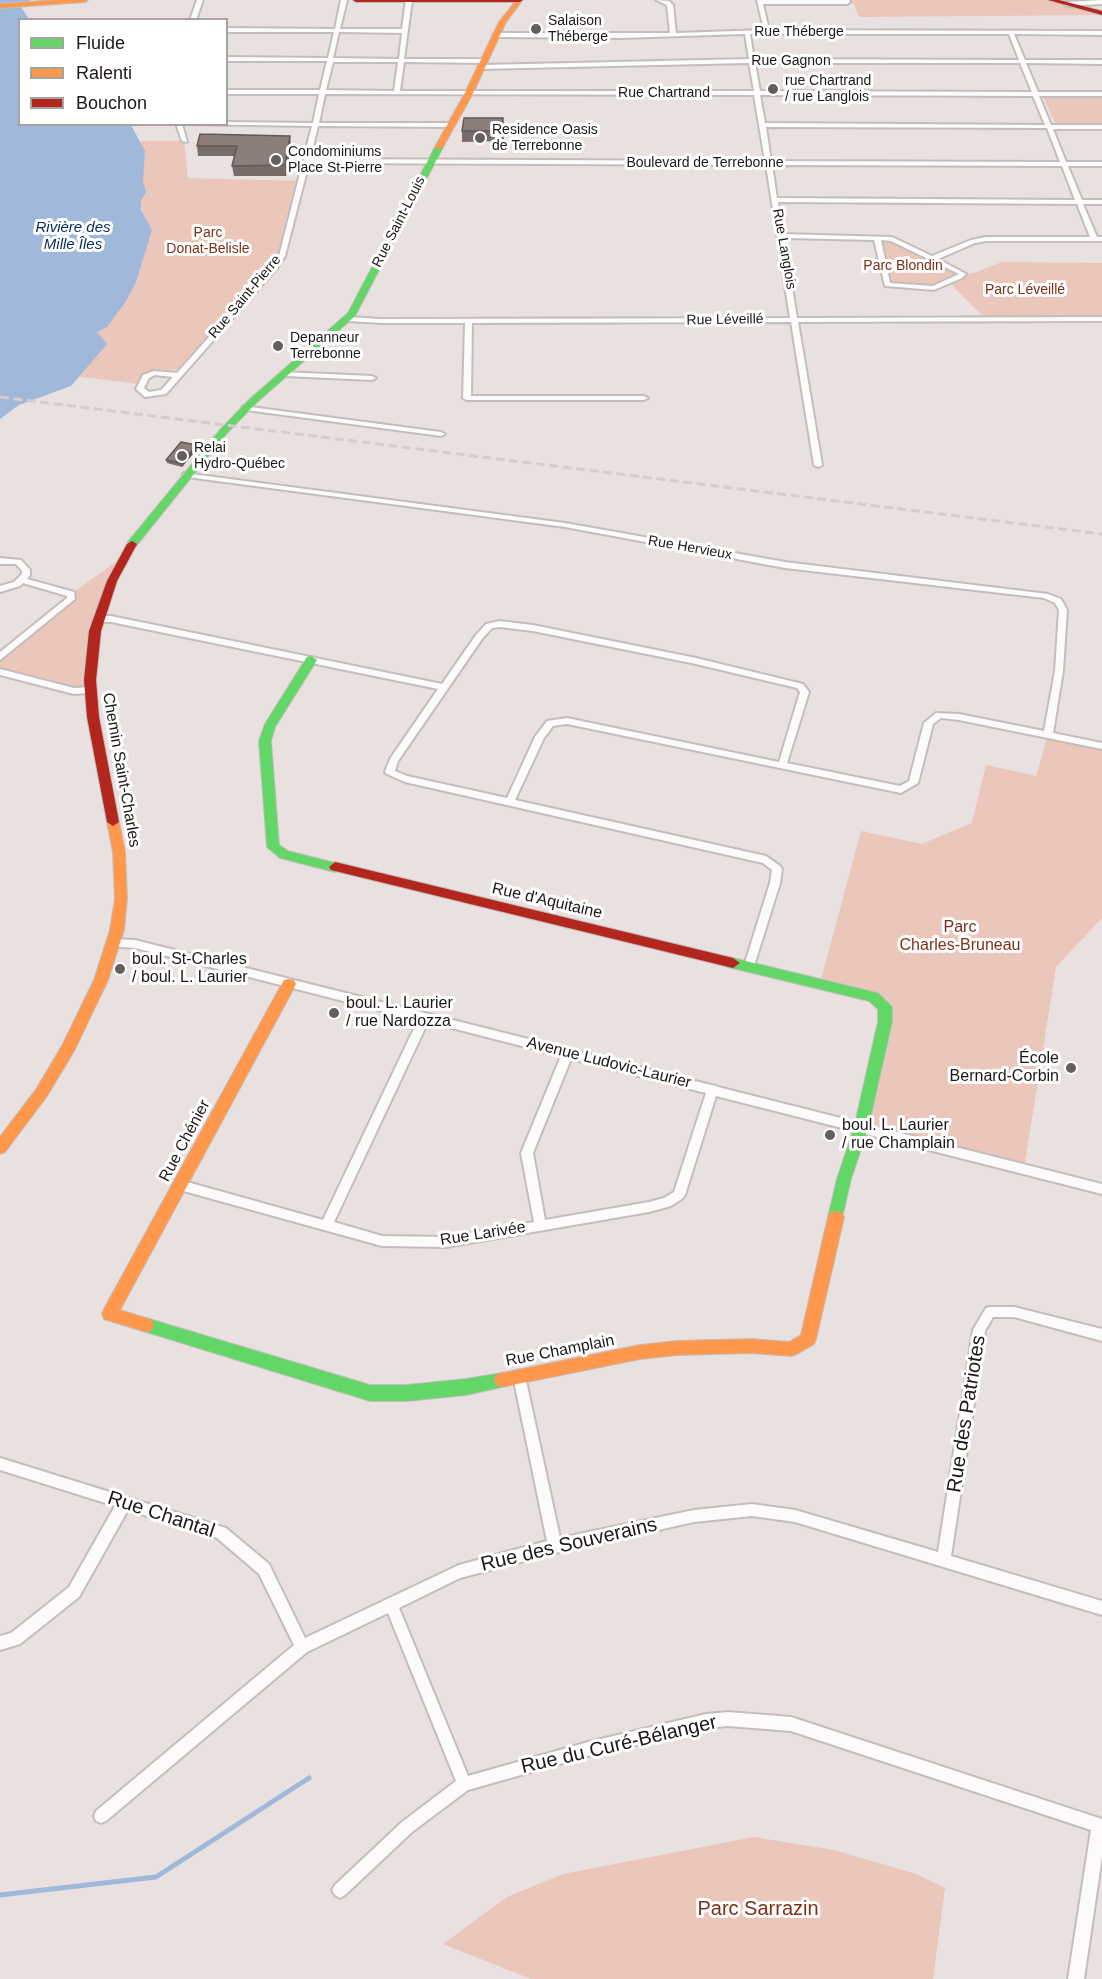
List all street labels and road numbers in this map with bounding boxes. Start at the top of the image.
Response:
street label: Rue Théberge [754,24,844,40]
street label: Rue Gagnon [751,53,831,69]
street label: Rue Chartrand [618,85,710,101]
street label: Boulevard de Terrebonne [626,155,784,171]
street label: Rue Saint-Louis [369,174,429,270]
street label: Rue Langlois [769,207,799,291]
street label: Rue Saint-Pierre [205,252,285,342]
street label: Rue Léveillé [686,311,764,329]
street label: Rue Hervieux [647,532,733,564]
street label: Chemin Saint-Charles [98,691,144,849]
street label: Rue d'Aquitaine [490,879,604,923]
street label: Avenue Ludovic-Laurier [525,1033,693,1093]
street label: Rue Chénier [155,1097,215,1185]
street label: Rue Larivée [439,1218,527,1250]
street label: Rue Champlain [504,1331,616,1371]
street label: Rue des Patriotes [943,1334,991,1494]
street label: Rue Chantal [104,1486,218,1544]
street label: Rue des Souverains [479,1513,659,1577]
street label: Rue du Curé-Bélanger [519,1711,719,1779]

